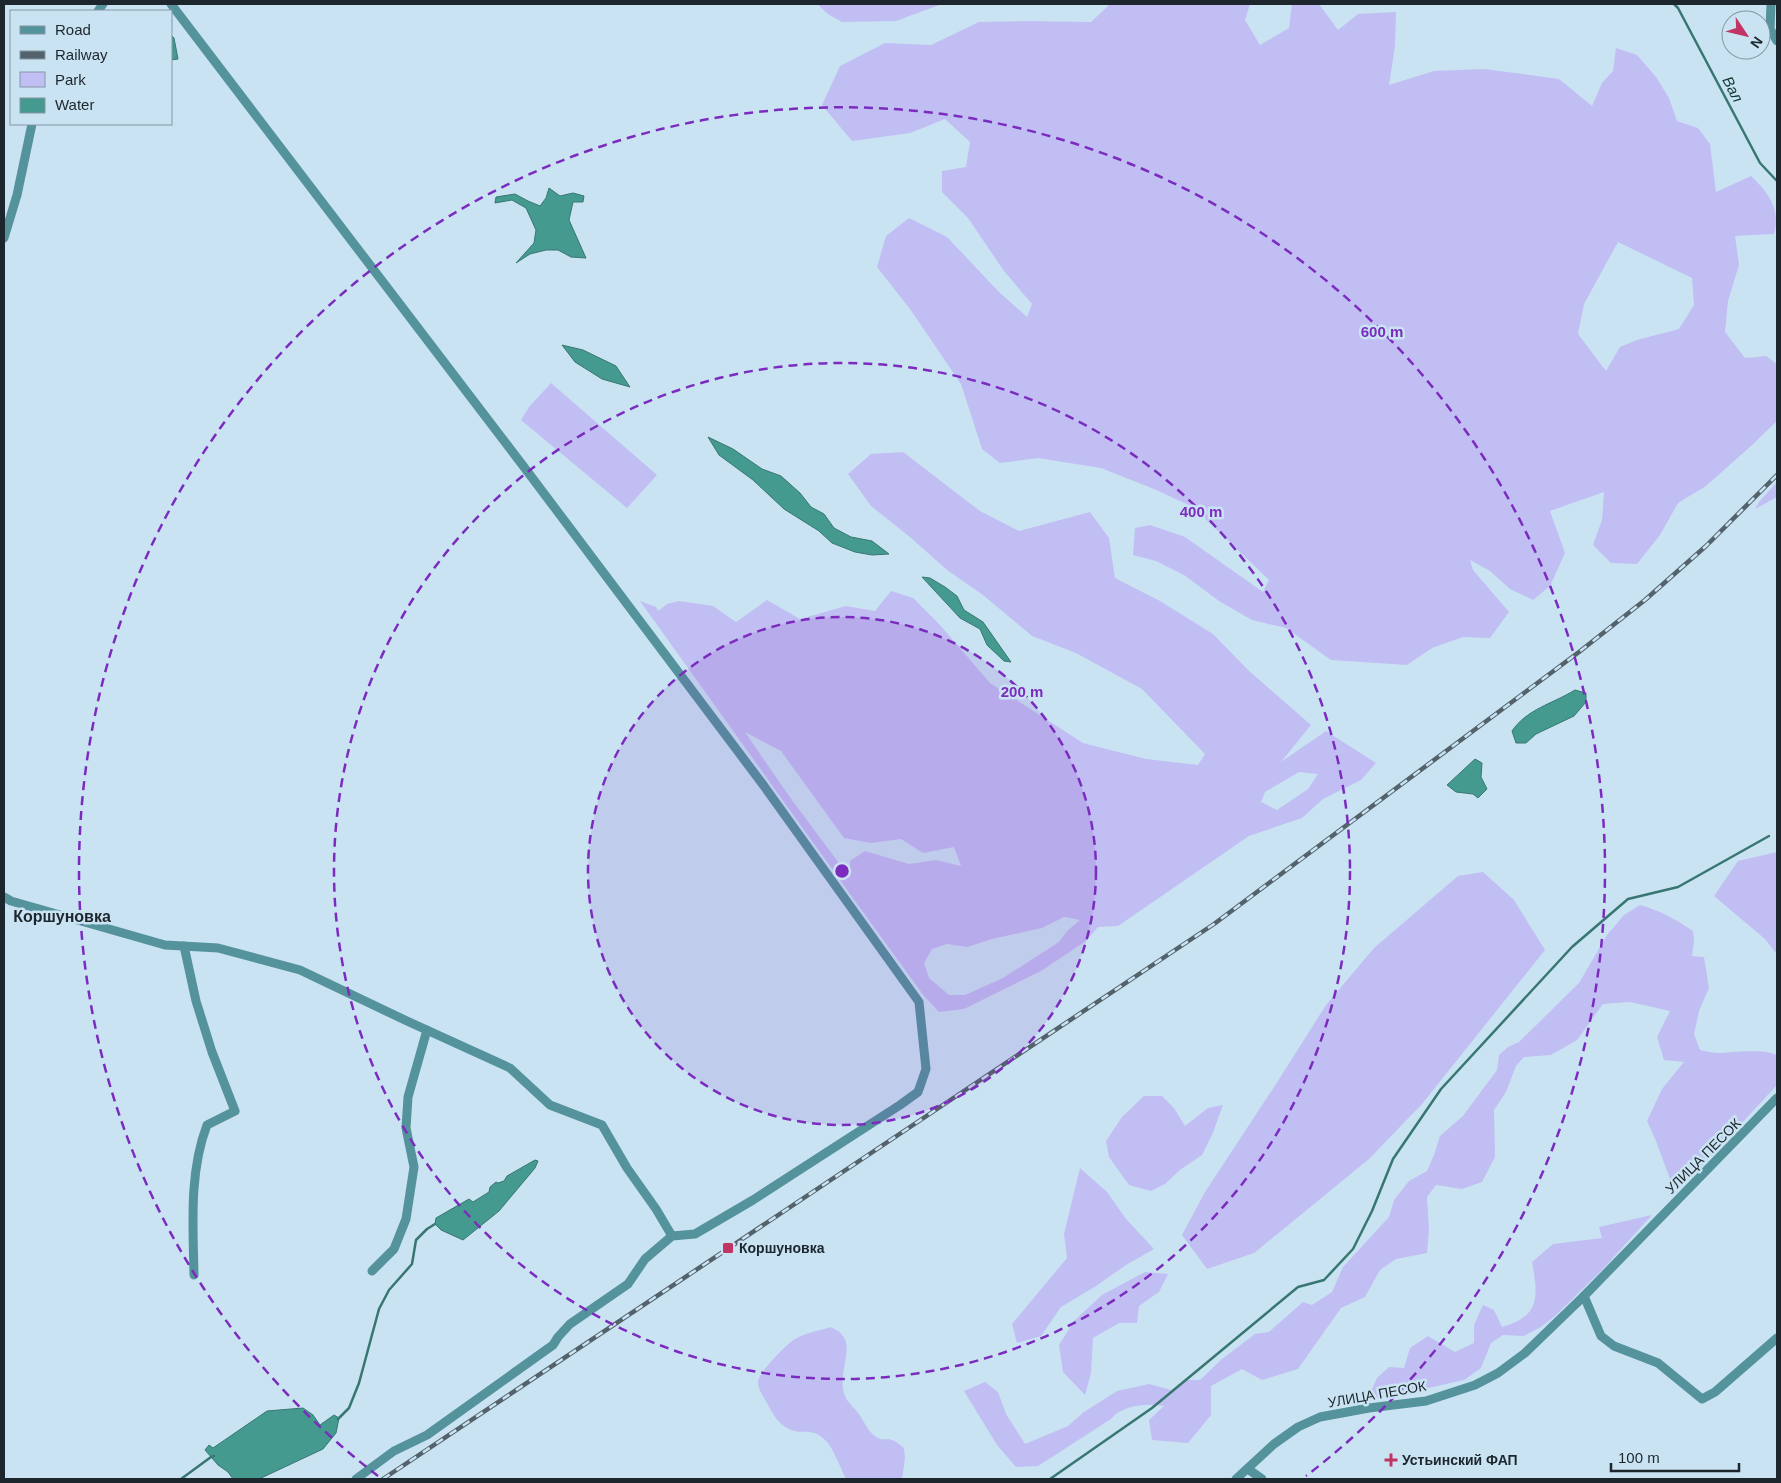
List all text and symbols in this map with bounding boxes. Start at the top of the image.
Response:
legend [10,10,172,125]
north arrow [1721,10,1771,60]
text: Road [55,21,91,38]
text: N [1747,34,1766,51]
text: Railway [55,46,108,63]
text: Park [55,71,86,88]
water label: Вал [1719,73,1747,105]
text: Water [55,96,94,113]
text: 600 m [1361,323,1403,340]
text: 400 m [1180,503,1222,520]
text: 200 m [1001,683,1043,700]
centre of rings [833,862,851,880]
district label: Коршуновка [13,908,111,925]
street label: УЛИЦА ПЕСОК [1662,1115,1744,1197]
place label: Коршуновка [739,1240,825,1256]
marker: Коршуновка [721,1241,735,1255]
street label: УЛИЦА ПЕСОК [1327,1377,1428,1411]
scale bar [1611,1440,1738,1472]
text: 100 m [1618,1449,1660,1466]
place label: Устьинский ФАП [1402,1452,1518,1468]
marker: Устьинский ФАП [1384,1453,1398,1467]

